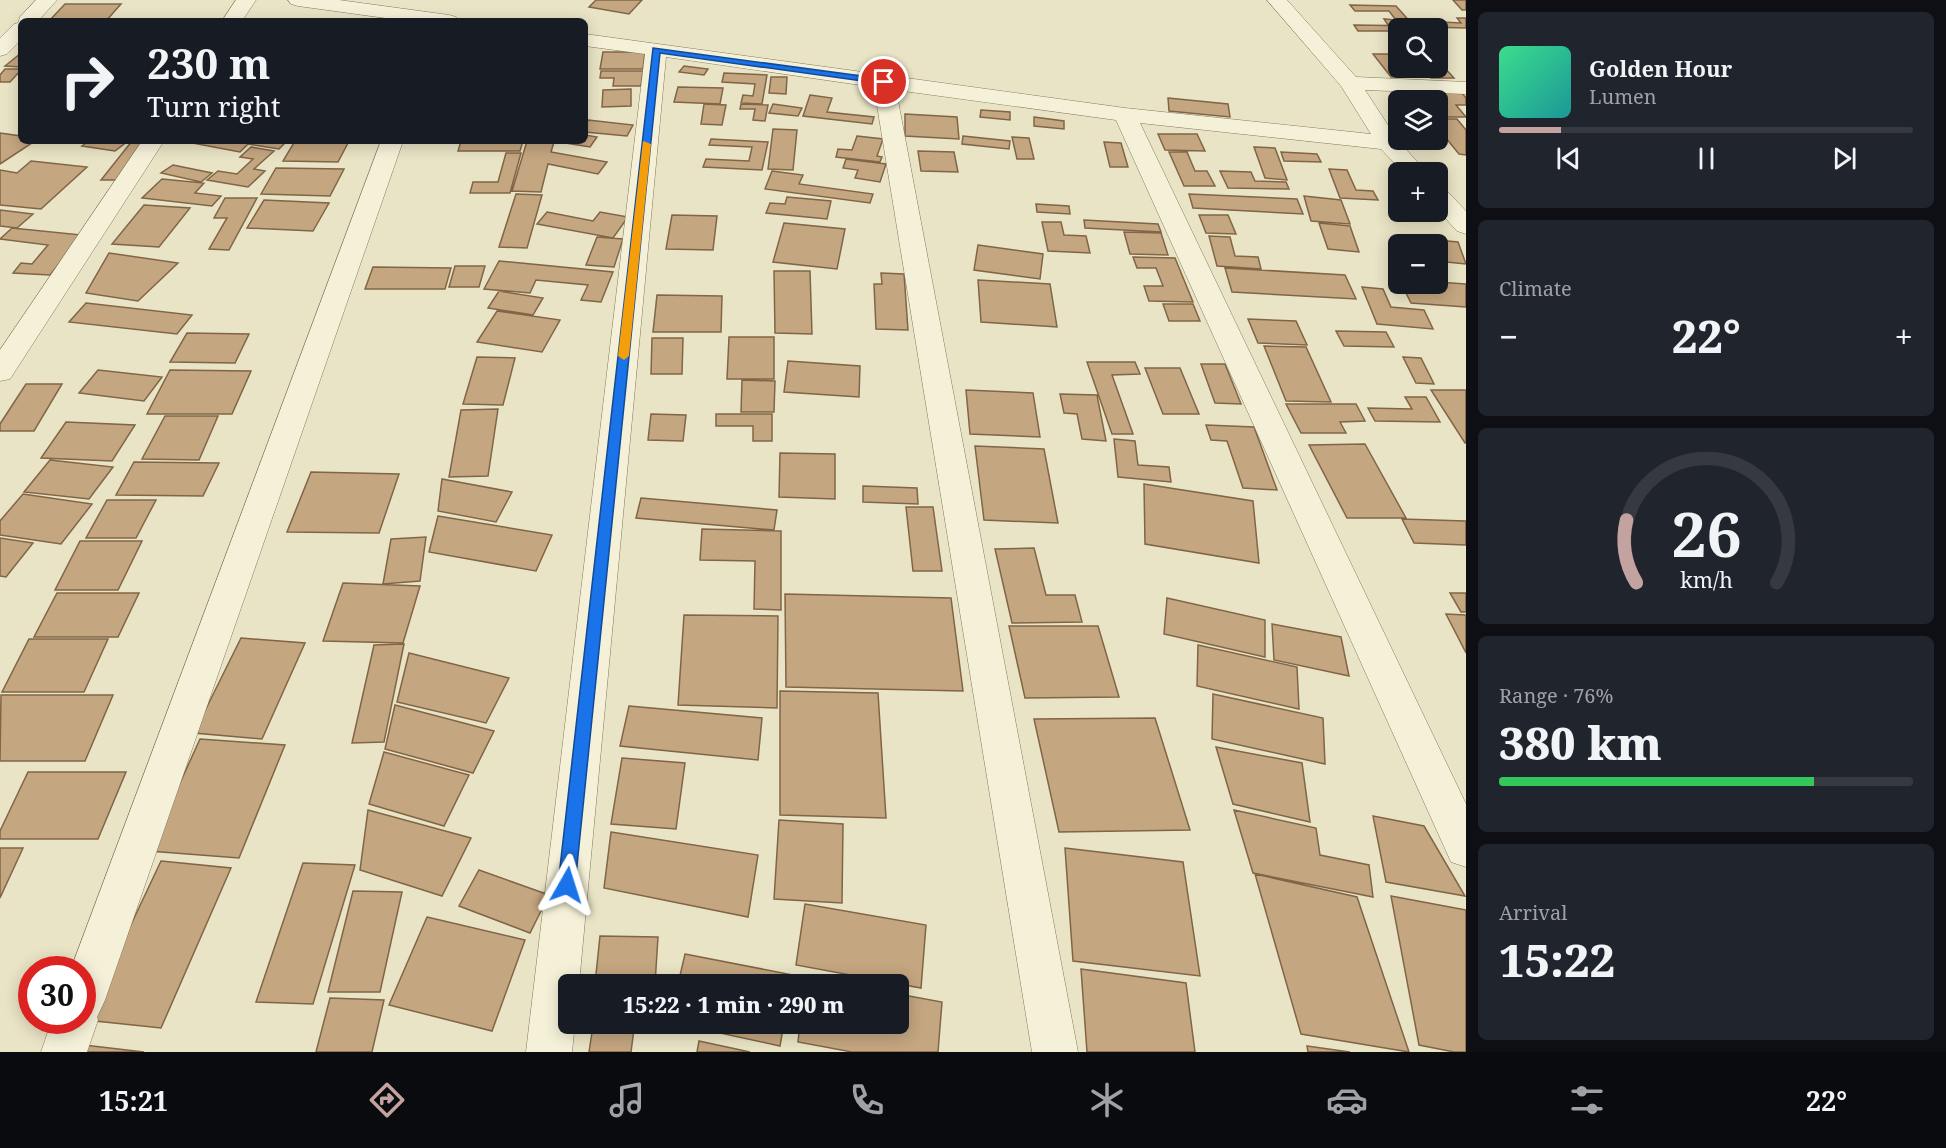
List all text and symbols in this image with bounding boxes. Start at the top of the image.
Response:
map controls [1388,18,1448,294]
button: search [1388,18,1448,78]
text: 230 m [147,34,271,91]
icon: right [48,42,126,120]
text: Golden Hour [1589,53,1732,83]
pin [858,56,909,107]
icon: arrive [867,65,900,98]
text: Lumen [1589,83,1657,110]
text: Turn right [147,88,280,125]
button: layers [1388,90,1448,150]
icon: previous [1552,142,1585,175]
icon: pause [1690,142,1723,175]
icon: next [1828,142,1861,175]
button: + [1388,162,1448,222]
button: − [1388,234,1448,294]
text: Climate [1499,275,1572,302]
text: 22° [1672,305,1741,366]
text: − [1499,314,1518,359]
text: + [1895,314,1913,359]
text: 26 [1671,490,1741,575]
text: km/h [1680,565,1733,594]
text: Range · 76% [1499,682,1613,709]
text: 380 km [1499,712,1662,773]
position arrow [535,853,599,917]
text: Arrival [1499,899,1567,926]
text: 15:22 [1499,929,1615,990]
speed limit sign: 30 [18,956,96,1034]
text: 15:22 · 1 min · 290 m [623,989,844,1019]
icon: directions [366,1079,408,1121]
icon: music [606,1079,648,1121]
icon: phone [846,1079,888,1121]
icon: climate [1086,1079,1128,1121]
icon: car [1326,1079,1368,1121]
icon: filters [1566,1079,1608,1121]
text: 15:21 [99,1082,168,1119]
text: 22° [1806,1082,1847,1119]

